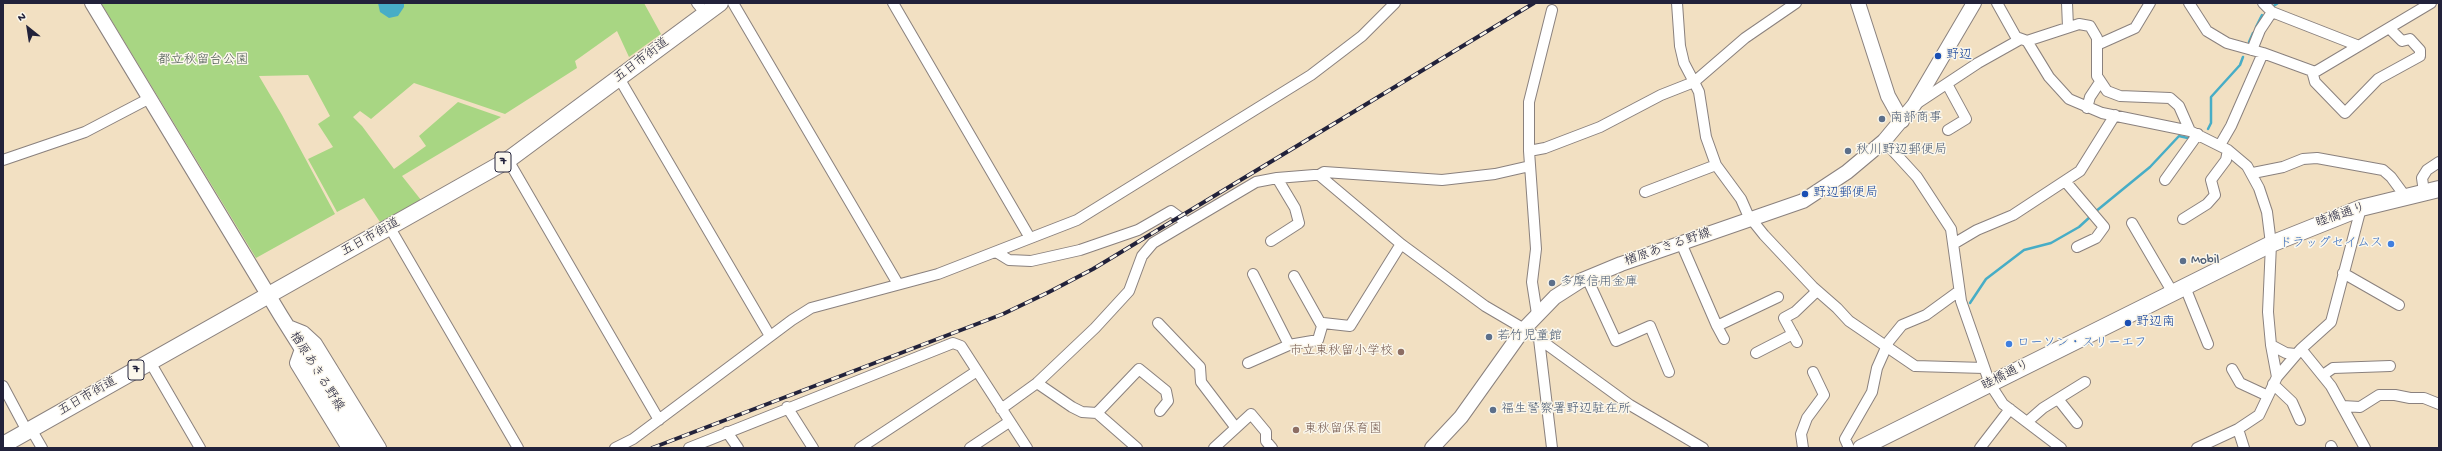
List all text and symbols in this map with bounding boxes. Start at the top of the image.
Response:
north arrow [8,8,48,48]
text: N [16,11,28,25]
street label: 五日市街道 [611,35,673,87]
place label: 野辺 [1946,48,1972,64]
marker: 野辺 [1933,51,1943,61]
park label: 都立秋留台公園 [158,53,248,69]
place label: 南部商事 [1890,111,1942,127]
marker: 南部商事 [1877,114,1887,124]
place label: 秋川野辺郵便局 [1856,143,1947,159]
marker: 秋川野辺郵便局 [1843,146,1853,156]
road number: 7 [495,152,511,172]
place label: 野辺郵便局 [1813,186,1878,202]
marker: 野辺郵便局 [1800,189,1810,199]
street label: 睦橋通り [2314,200,2368,232]
street label: 五日市街道 [339,215,403,261]
street label: 楢原あきる野線 [1622,226,1714,270]
place label: ドラッグセイムス [2279,236,2383,252]
marker: ドラッグセイムス [2386,239,2396,249]
place label: Mobil [2191,253,2219,269]
marker: Mobil [2178,256,2188,266]
place label: 多摩信用金庫 [1560,275,1638,291]
marker: 多摩信用金庫 [1547,278,1557,288]
place label: 野辺南 [2136,315,2175,331]
marker: 野辺南 [2123,318,2133,328]
street label: 楢原あきる野線 [285,329,347,415]
place label: 若竹児童館 [1497,329,1562,345]
marker: 若竹児童館 [1484,332,1494,342]
place label: ローソン・スリーエフ [2017,336,2147,352]
marker: ローソン・スリーエフ [2004,339,2014,349]
place label: 市立東秋留小学校 [1289,344,1393,360]
marker: 市立東秋留小学校 [1396,347,1406,357]
street label: 睦橋通り [1979,357,2033,395]
road number: 7 [128,360,144,380]
street label: 五日市街道 [56,374,120,420]
place label: 福生警察署野辺駐在所 [1501,402,1631,418]
marker: 福生警察署野辺駐在所 [1488,405,1498,415]
place label: 東秋留保育園 [1304,422,1382,438]
marker: 東秋留保育園 [1291,425,1301,435]

